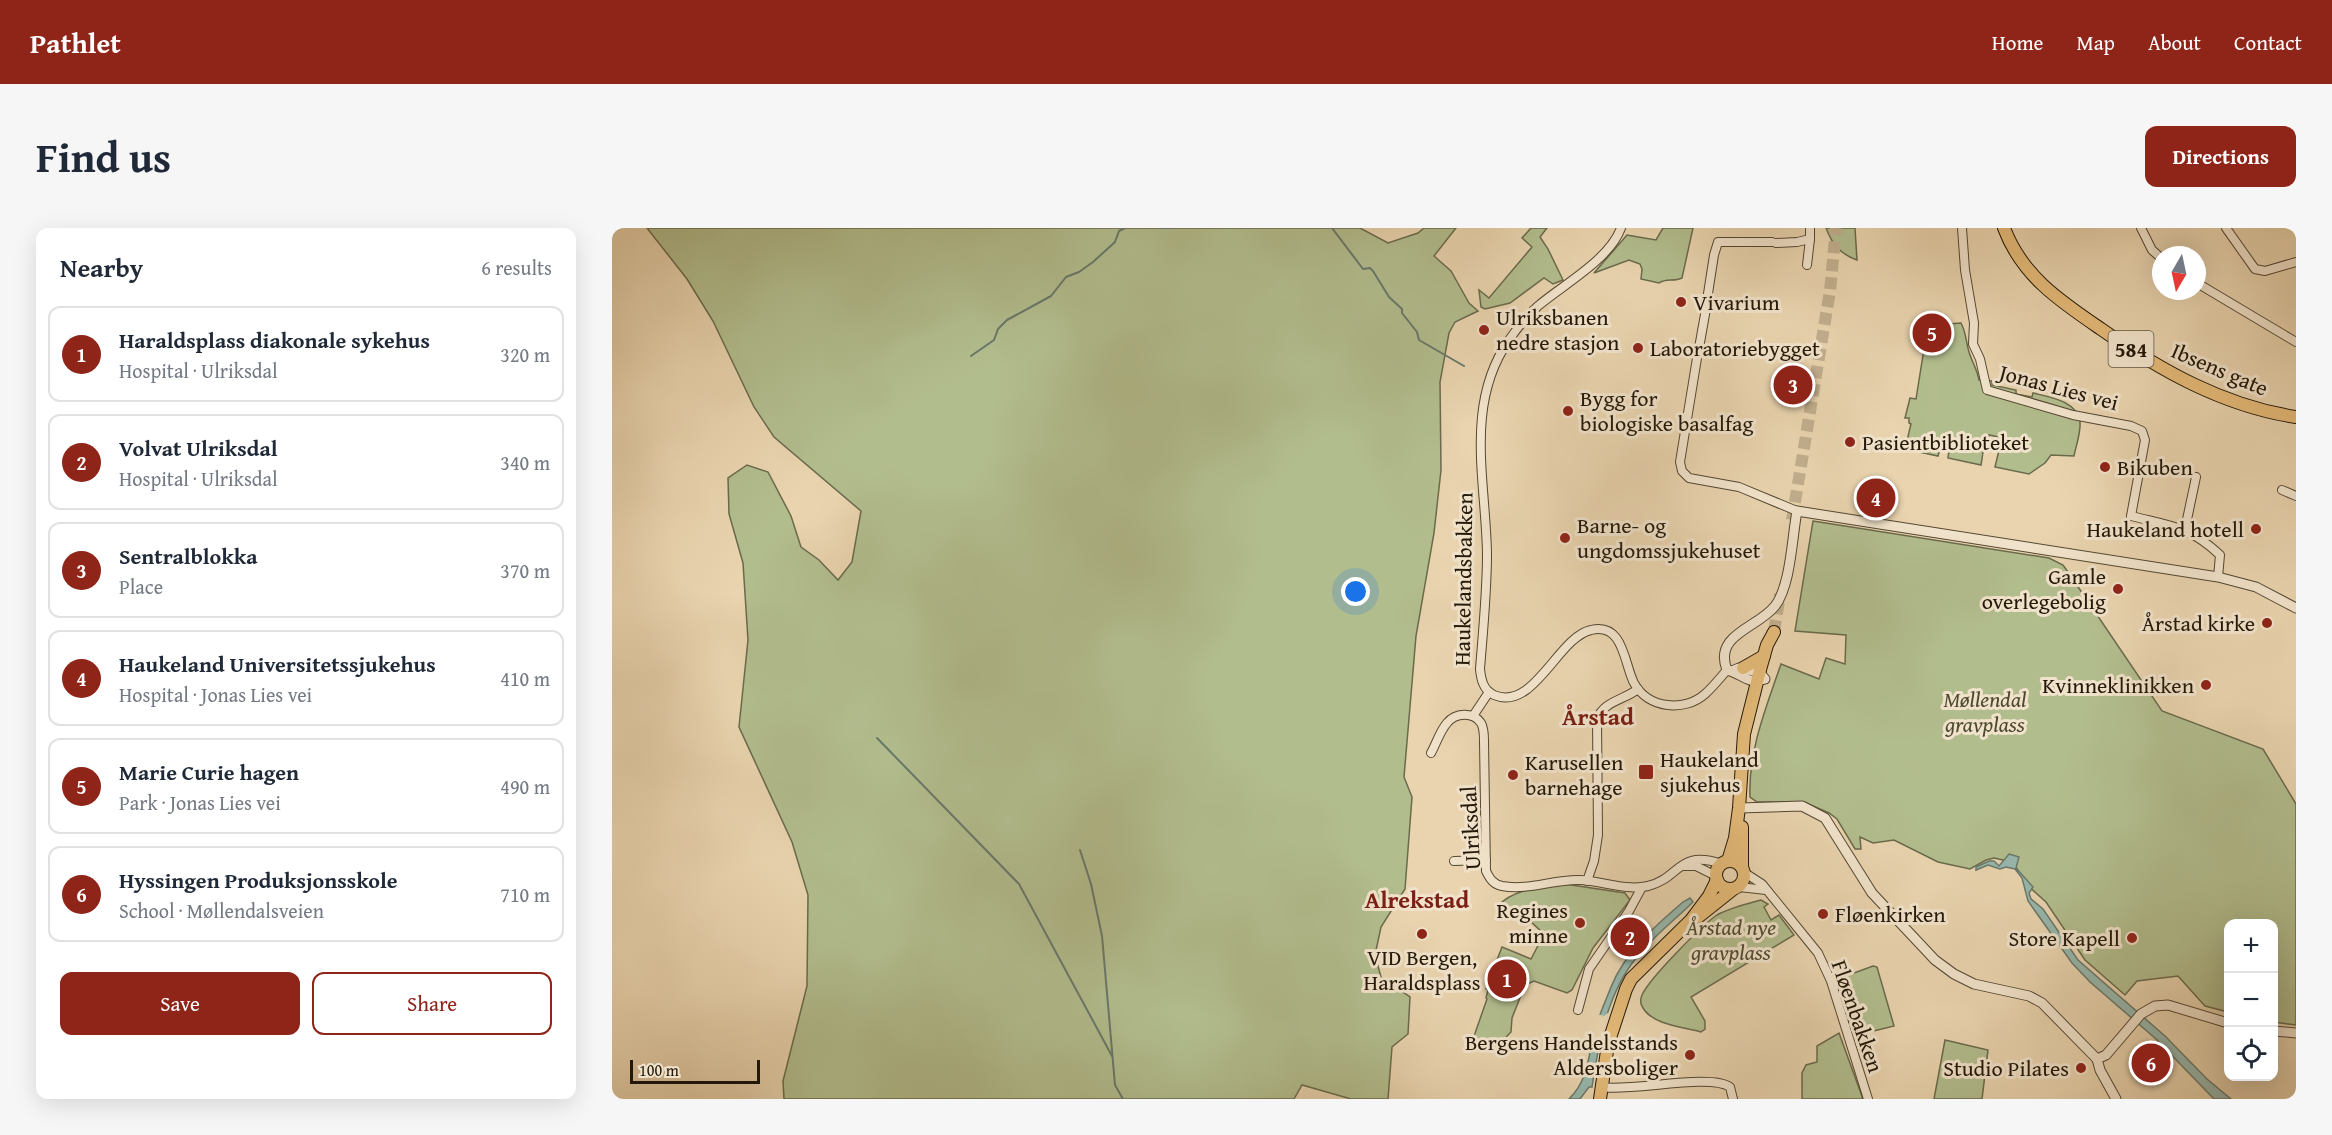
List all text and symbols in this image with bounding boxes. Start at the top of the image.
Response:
text: Pathlet [30,22,121,63]
text: Home [1992,27,2043,58]
text: Map [2076,27,2115,58]
text: About [2148,27,2201,58]
text: Contact [2234,27,2302,58]
text: Find us [36,126,171,187]
button: Directions [2145,126,2296,187]
north arrow [2152,246,2206,300]
text: Nearby [60,248,143,287]
text: 6 results [481,253,552,282]
place label: Vivarium [1693,286,1780,318]
marker: Vivarium [1674,295,1688,309]
place label: Ulriksbanen nedre stasjon [1496,301,1620,358]
pin: 5 [1912,310,1952,356]
marker: Ulriksbanen nedre stasjon [1477,323,1491,337]
text: Haraldsplass diakonale sykehus [119,324,430,356]
road number: 584 [2108,331,2153,367]
place label: Laboratoriebygget [1650,332,1820,364]
street label: Ibsens gate [2167,334,2273,404]
text: 1 [76,340,87,369]
text: 320 m [500,340,550,369]
marker: Laboratoriebygget [1631,341,1645,355]
street label: Jonas Lies vei [1993,355,2122,418]
text: Hospital · Ulriksdal [119,356,278,385]
pin: 3 [1774,362,1812,408]
place label: Bygg for biologiske basalfag [1580,382,1753,439]
marker: Bygg for biologiske basalfag [1561,404,1575,418]
place label: Pasientbiblioteket [1862,426,2029,458]
text: Volvat Ulriksdal [119,432,278,464]
marker: Pasientbiblioteket [1843,435,1857,449]
text: 2 [76,448,87,477]
text: 340 m [500,448,550,477]
place label: Bikuben [2117,451,2193,483]
marker: Bikuben [2098,460,2112,474]
text: Hospital · Ulriksdal [119,464,278,493]
pin: 4 [1856,476,1896,520]
street label: Haukelandsbakken [1445,491,1481,666]
place label: Barne- og ungdomssjukehuset [1577,509,1761,566]
place label: Haukeland hotell [2087,513,2244,545]
marker: Haukeland hotell [2249,522,2263,536]
marker: Barne- og ungdomssjukehuset [1558,531,1572,545]
text: Sentralblokka [119,540,258,572]
text: 3 [76,556,87,585]
text: 370 m [500,556,550,585]
place label: Gamle overlegebolig [1982,560,2106,617]
text: Place [119,572,163,601]
your location [1341,577,1370,606]
marker: Gamle overlegebolig [2111,582,2125,596]
place label: Årstad kirke [2142,607,2255,639]
marker: Årstad kirke [2260,616,2274,630]
text: Haukeland Universitetssjukehus [119,648,436,680]
text: 4 [76,664,87,693]
text: 410 m [500,664,550,693]
place label: Kvinneklinikken [2042,669,2195,701]
marker: Kvinneklinikken [2199,678,2213,692]
text: Hospital · Jonas Lies vei [119,680,312,709]
park label: Møllendal gravplass [1944,683,2026,740]
district label: Årstad [1562,699,1634,734]
place label: Haukeland sjukehus [1660,743,1759,800]
place label: Karusellen barnehage [1525,746,1624,803]
text: Marie Curie hagen [119,756,299,788]
marker: Haukeland sjukehus [1637,763,1655,781]
marker: Karusellen barnehage [1506,768,1520,782]
text: 5 [76,772,87,801]
text: 490 m [500,772,550,801]
street label: Ulriksdal [1452,785,1488,871]
text: Park · Jonas Lies vei [119,788,281,817]
text: Hyssingen Produksjonsskole [119,864,398,896]
text: 6 [76,880,87,909]
text: 710 m [500,880,550,909]
district label: Alrekstad [1365,882,1469,917]
place label: Regines minne [1496,894,1568,951]
text: School · Møllendalsveien [119,896,324,925]
place label: Fløenkirken [1835,898,1946,930]
marker: Fløenkirken [1816,907,1830,921]
park label: Årstad nye gravplass [1685,911,1776,968]
pin: 2 [1610,914,1650,960]
marker: Regines minne [1573,916,1587,930]
map controls [2224,919,2278,1081]
button: + [2224,919,2278,973]
place label: Store Kapell [2008,922,2120,954]
marker: VID Bergen, Haraldsplass [1415,927,1429,941]
marker: Store Kapell [2125,931,2139,945]
place label: VID Bergen, Haraldsplass [1364,941,1480,998]
street label: Fløenbakken [1824,955,1892,1077]
pin: 1 [1488,956,1526,1002]
button: Save [60,972,300,1035]
button: Share [312,972,552,1035]
button: − [2224,973,2278,1027]
place label: Bergens Handelsstands Aldersboliger [1465,1026,1678,1083]
button: locate [2224,1027,2278,1081]
pin: 6 [2132,1040,2170,1086]
marker: Bergens Handelsstands Aldersboliger [1683,1048,1697,1062]
place label: Studio Pilates [1943,1052,2069,1084]
scale bar [630,1057,760,1084]
text: 100 m [639,1058,679,1082]
marker: Studio Pilates [2074,1061,2088,1075]

